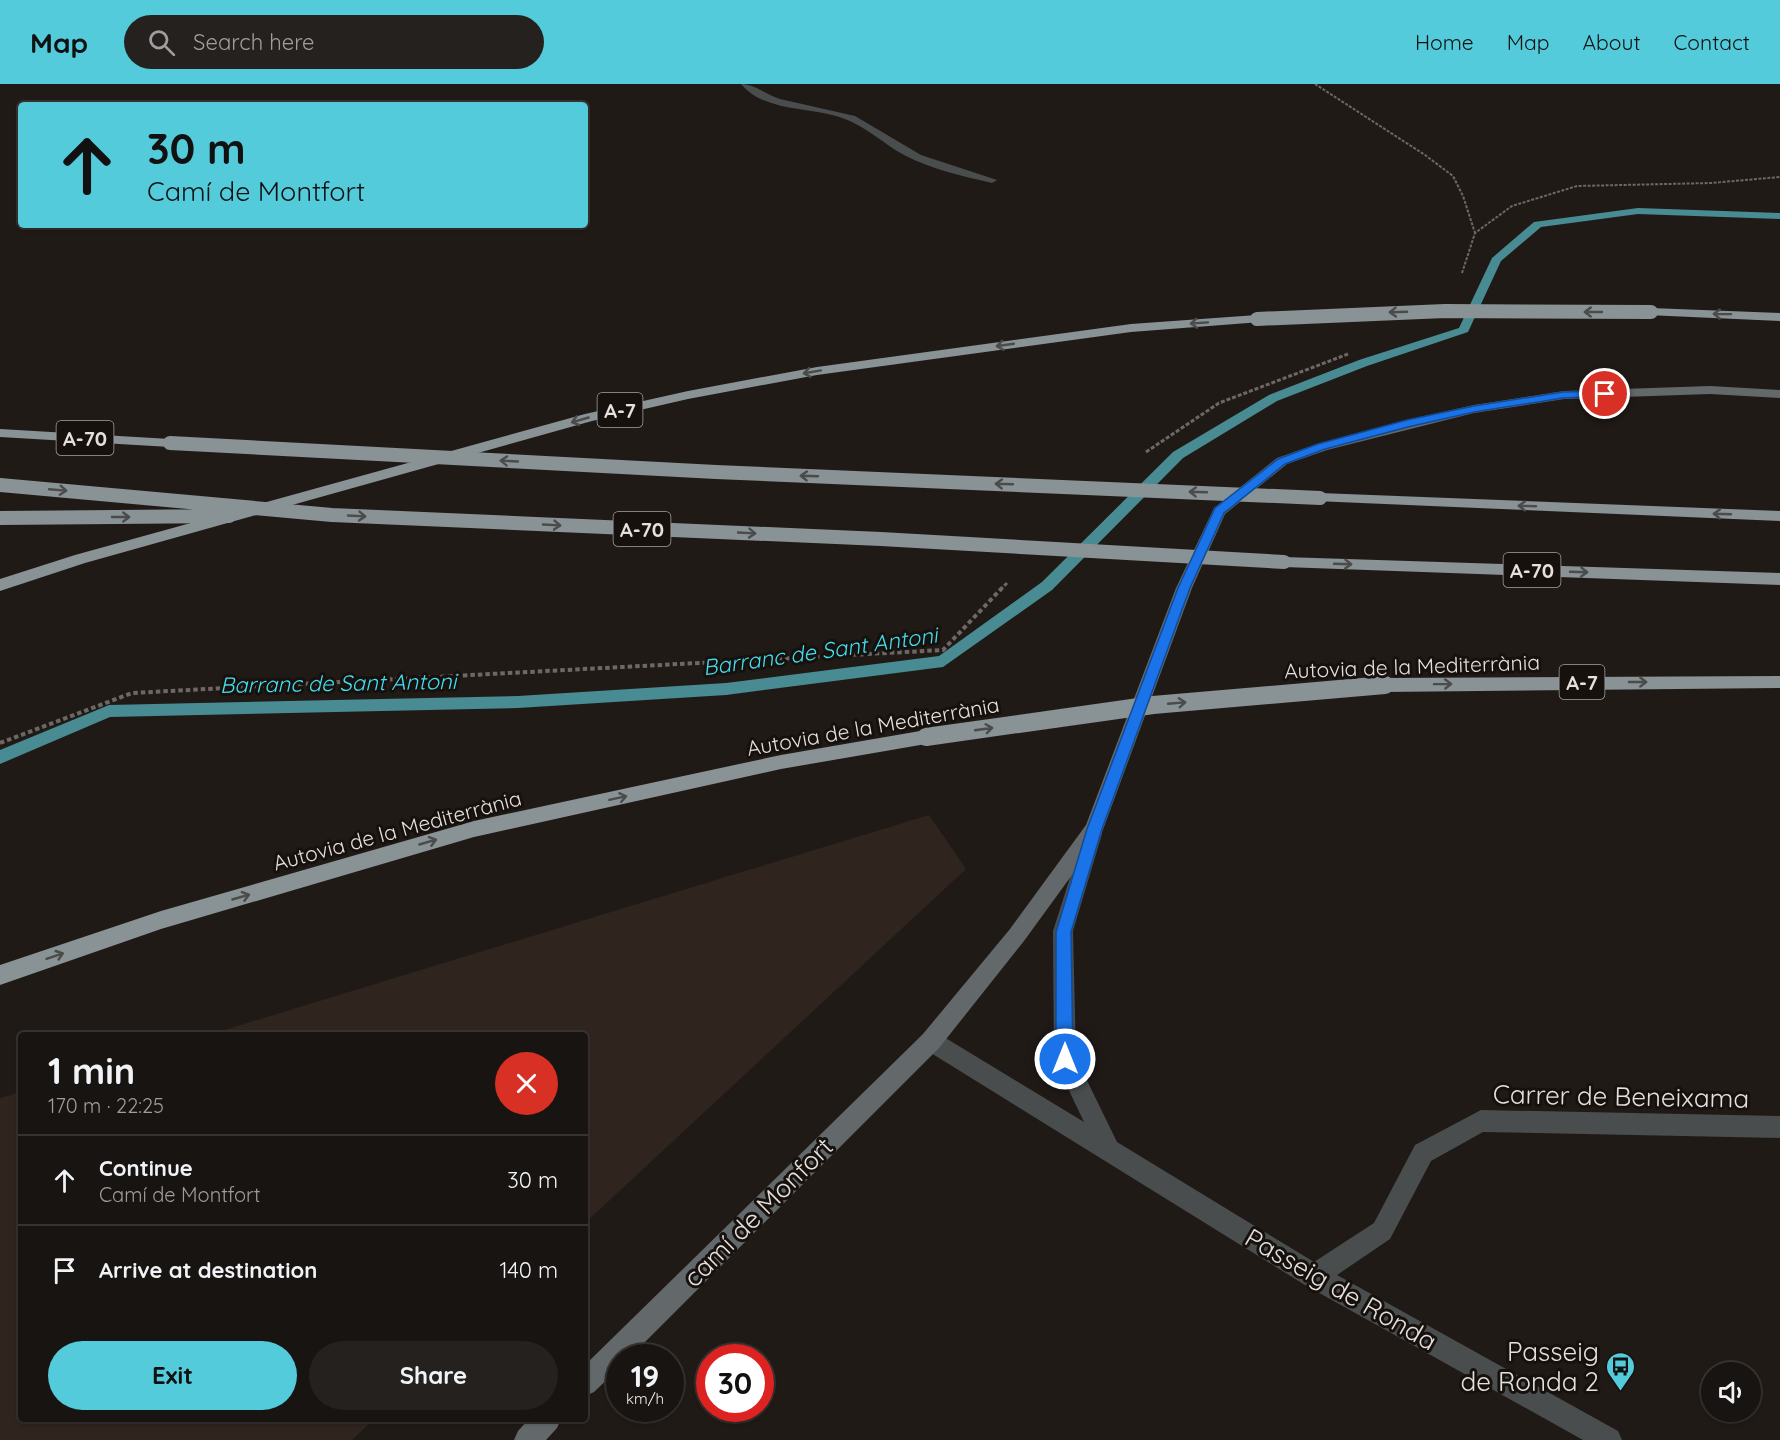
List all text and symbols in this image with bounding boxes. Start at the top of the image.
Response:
search box [124,15,544,69]
text: Map [30,25,88,60]
icon: search [145,26,178,59]
text: Search here [193,28,315,56]
text: Home [1415,29,1474,55]
text: Map [1507,29,1550,55]
text: About [1583,29,1641,55]
text: Contact [1674,29,1750,55]
text: 30 m [147,122,246,175]
icon: ahead [48,126,126,204]
text: Camí de Montfort [147,174,365,208]
one-way arrow [1388,306,1408,318]
one-way arrow [1583,306,1603,318]
one-way arrow [1712,308,1732,320]
one-way arrow [1189,318,1209,329]
one-way arrow [996,340,1015,351]
one-way arrow [802,367,822,378]
pin [1579,368,1630,419]
icon: arrive [1588,377,1621,410]
road number: A-7 [598,393,642,427]
one-way arrow [571,415,590,426]
road number: A-70 [56,421,113,455]
one-way arrow [500,456,520,467]
one-way arrow [799,471,819,482]
one-way arrow [994,479,1014,490]
one-way arrow [48,485,68,496]
one-way arrow [1189,487,1209,498]
one-way arrow [1517,500,1537,511]
one-way arrow [1712,508,1732,519]
one-way arrow [111,511,131,523]
one-way arrow [347,511,367,522]
road number: A-70 [614,512,670,546]
one-way arrow [541,519,561,530]
one-way arrow [736,528,756,539]
road number: A-70 [1504,553,1561,587]
one-way arrow [1332,558,1352,569]
one-way arrow [1569,567,1589,578]
water label: Barranc de Sant Antoni [701,620,941,681]
street label: Autovia de la Mediterrània [1284,649,1540,683]
road number: A-7 [1560,665,1604,699]
water label: Barranc de Sant Antoni [220,667,459,699]
one-way arrow [1628,676,1648,688]
one-way arrow [1433,678,1453,690]
street label: Autovia de la Mediterrània [745,691,1001,761]
one-way arrow [1166,697,1186,708]
one-way arrow [973,724,993,735]
street label: Autovia de la Mediterrània [270,784,524,876]
one-way arrow [608,791,627,803]
one-way arrow [418,836,437,847]
one-way arrow [231,891,250,902]
one-way arrow [45,950,64,961]
position arrow [1033,1027,1097,1091]
text: 1 min [48,1048,135,1093]
button: close [495,1052,558,1115]
street label: Carrer de Beneixama [1493,1077,1749,1115]
text: 170 m · 22:25 [48,1093,164,1118]
street label: camí de Monfort [676,1130,840,1294]
text: Continue [99,1154,193,1182]
icon: ahead [48,1164,81,1197]
text: 30 m [507,1166,558,1194]
text: Camí de Montfort [99,1182,261,1207]
street label: Passeig de Ronda [1239,1221,1443,1357]
icon: arrive [48,1254,81,1287]
text: Arrive at destination [99,1256,317,1284]
text: 140 m [499,1256,558,1284]
place label: Passeig de Ronda 2 [1460,1335,1599,1398]
button: Exit [48,1341,297,1410]
button: Share [309,1341,558,1410]
speed limit sign: 30 [696,1344,774,1422]
bus stop icon: Passeig de Ronda 2 [1604,1350,1636,1392]
text: 19 [631,1357,659,1395]
map controls [1701,1362,1761,1422]
button: sound [1701,1362,1761,1422]
text: km/h [626,1389,664,1408]

